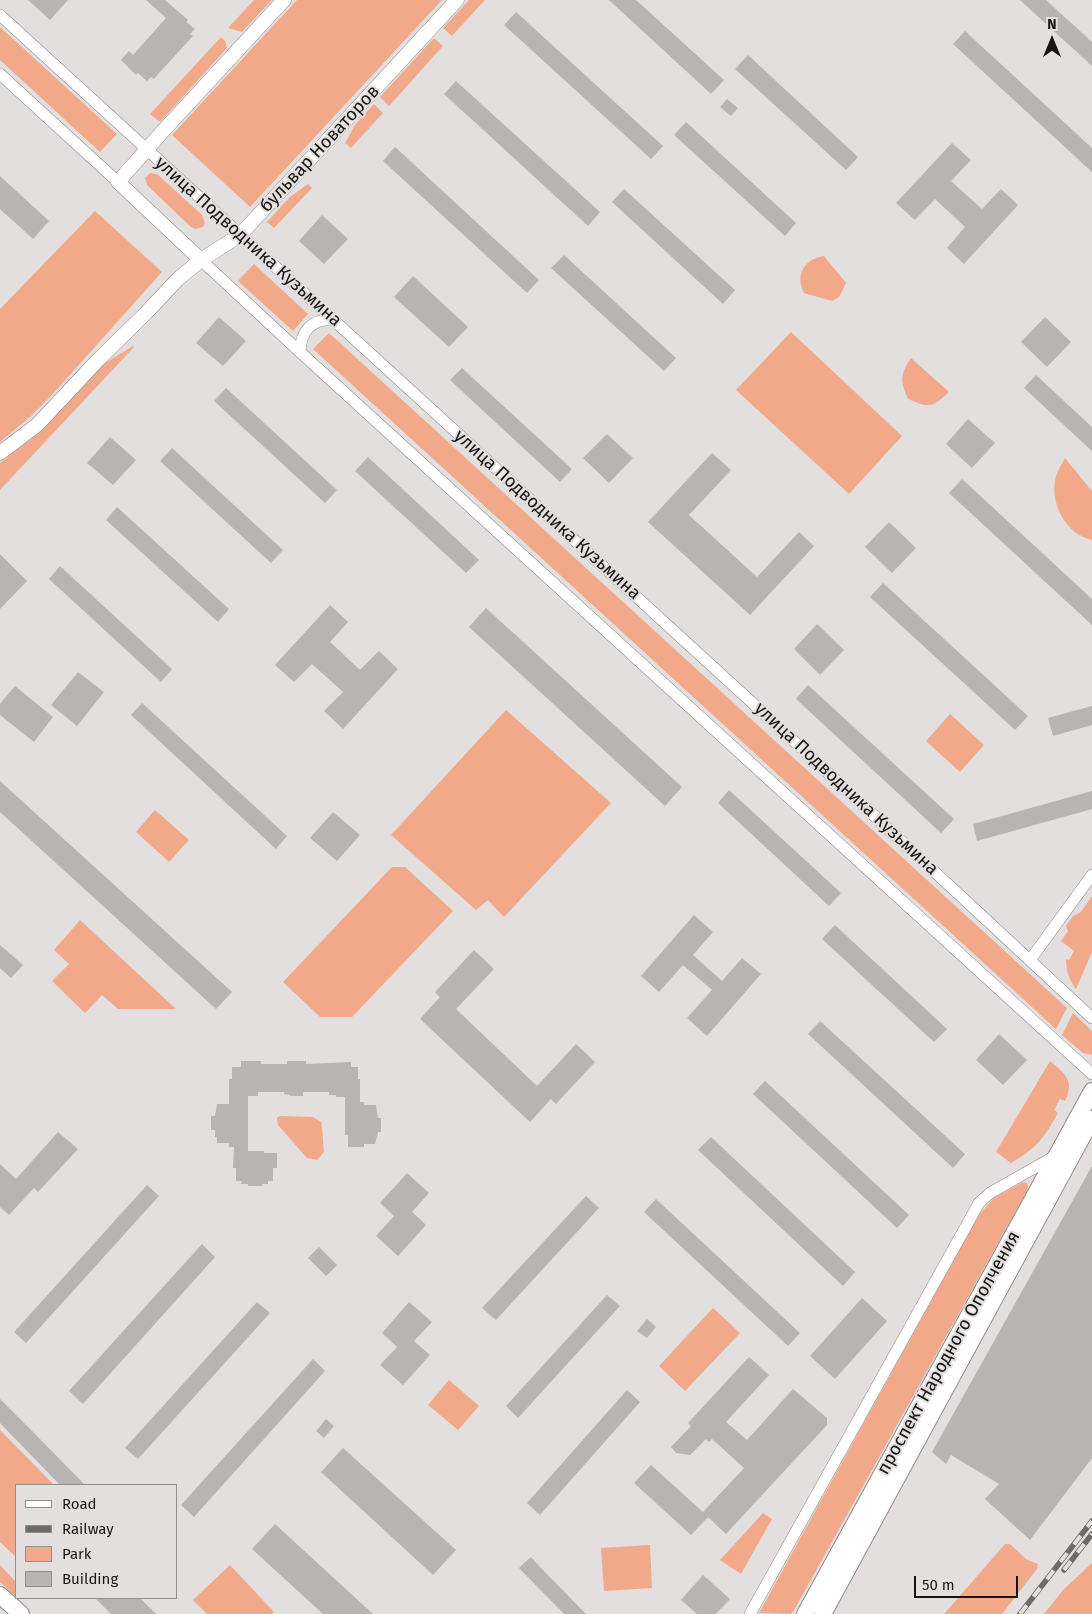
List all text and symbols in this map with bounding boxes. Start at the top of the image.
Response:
north arrow [1027,15,1077,65]
text: N [1047,16,1057,33]
street label: бульвар Новаторов [256,81,384,217]
street label: улица Подводника Кузьмина [150,152,346,332]
street label: улица Подводника Кузьмина [449,425,645,605]
street label: улица Подводника Кузьмина [749,698,943,880]
street label: проспект Народного Ополчения [873,1228,1025,1478]
legend [15,1484,178,1599]
text: Road [62,1495,97,1513]
text: Railway [62,1520,114,1538]
text: Park [62,1545,92,1563]
scale bar [917,1566,1021,1598]
text: Building [62,1570,118,1588]
text: 50 m [922,1576,955,1594]

